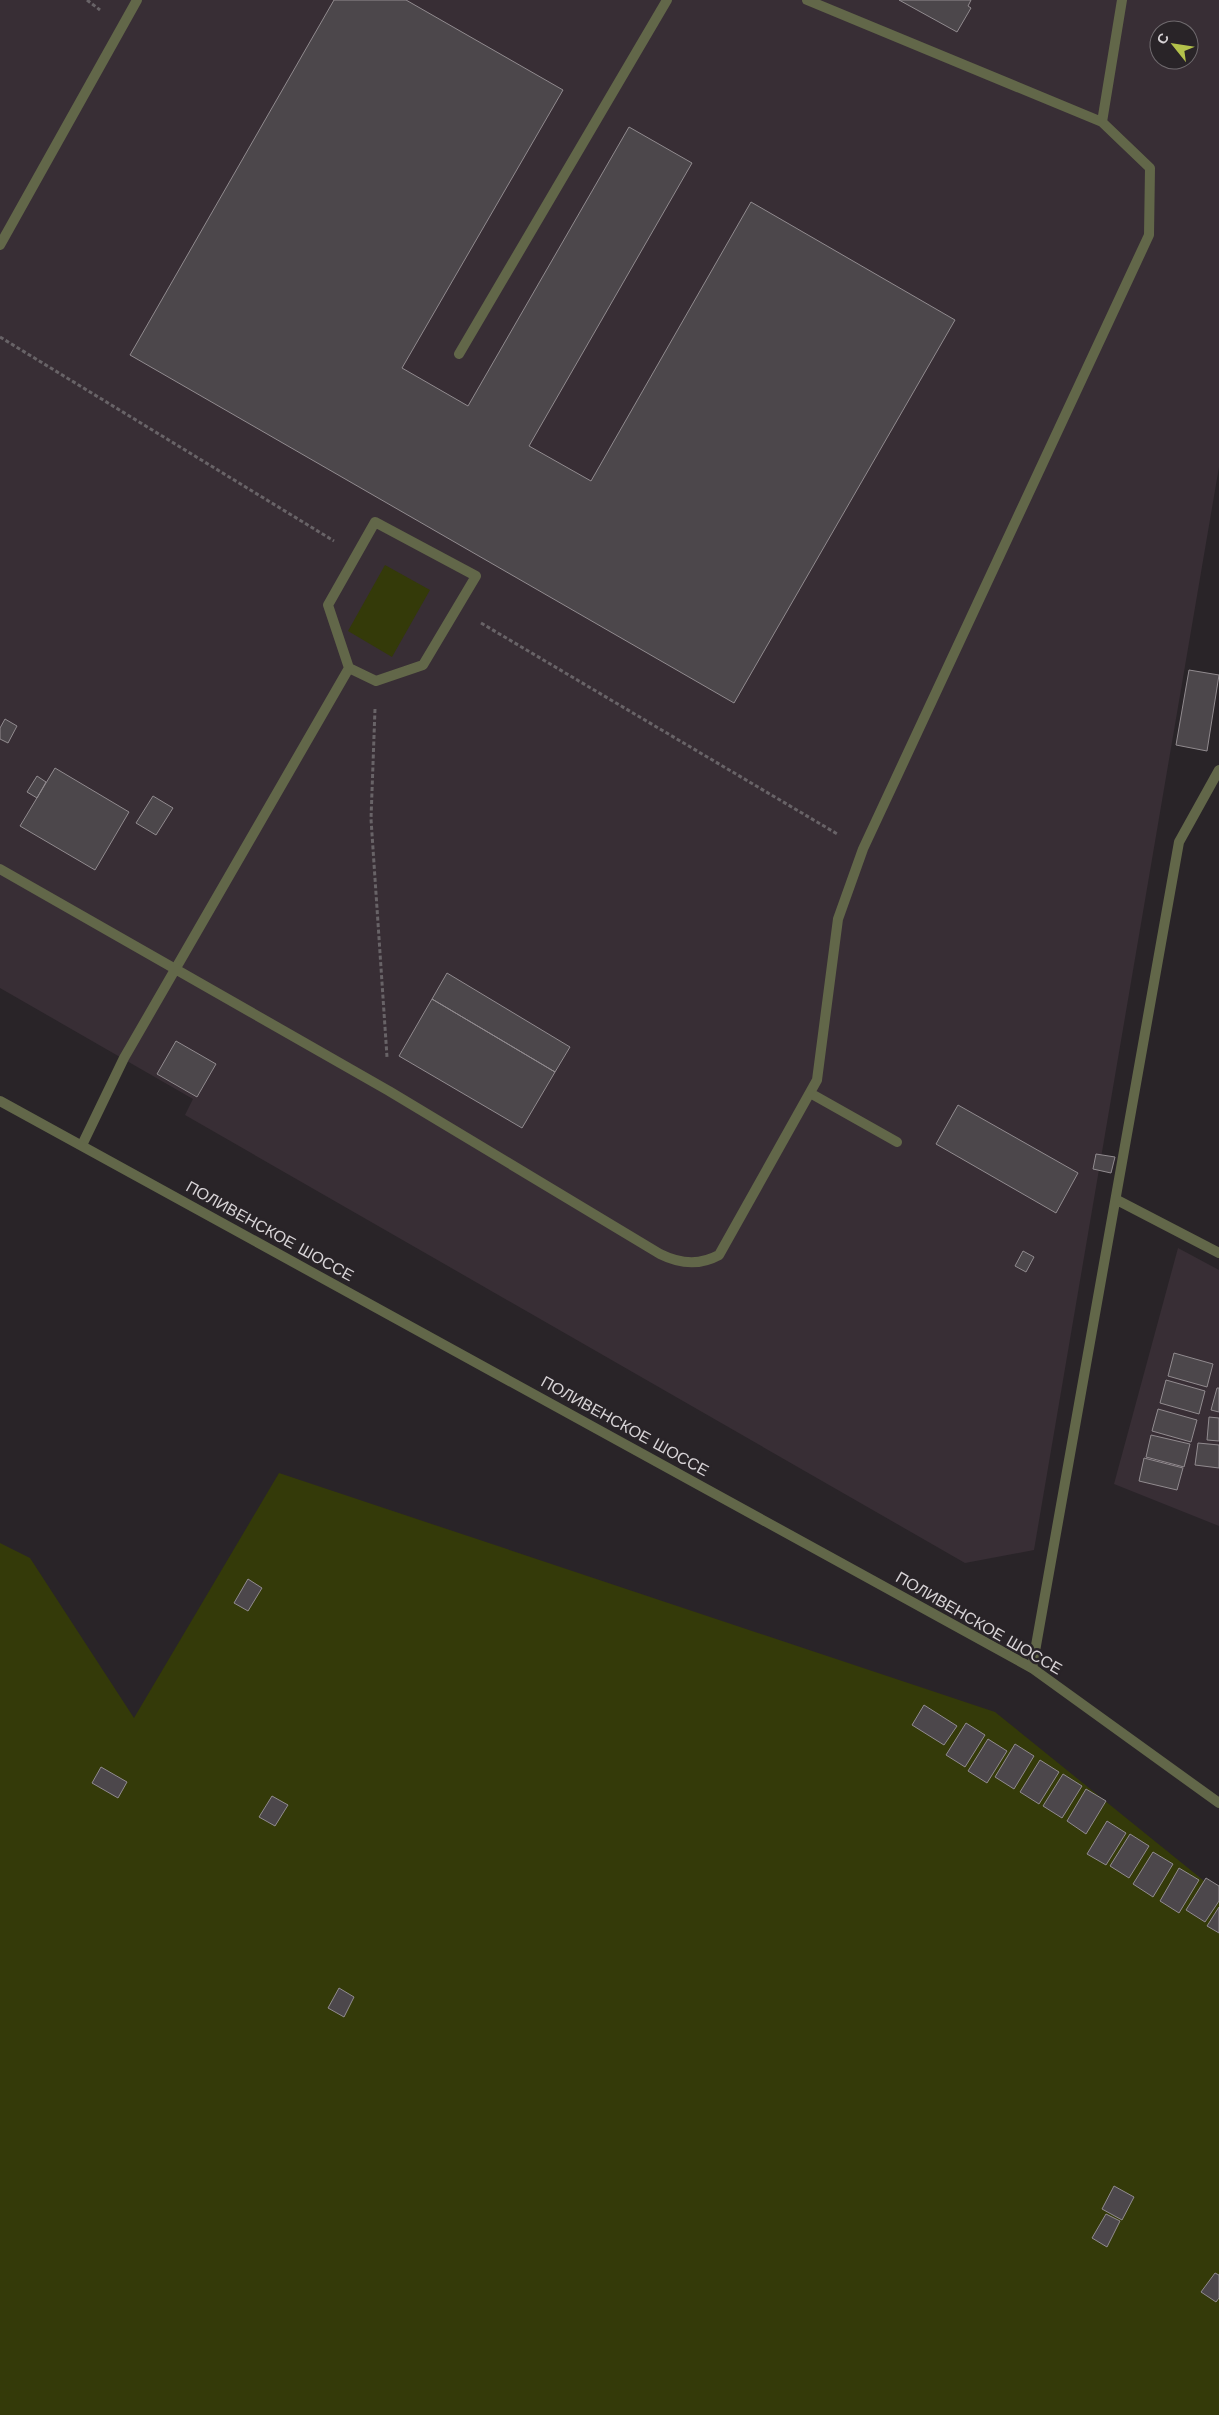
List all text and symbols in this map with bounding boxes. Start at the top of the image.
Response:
north arrow [1149,20,1199,70]
text: С [1153,30,1172,47]
street label: ПОЛИВЕНСКОЕ ШОССЕ [183,1177,357,1285]
street label: ПОЛИВЕНСКОЕ ШОССЕ [538,1372,712,1480]
street label: ПОЛИВЕНСКОЕ ШОССЕ [892,1568,1066,1678]

